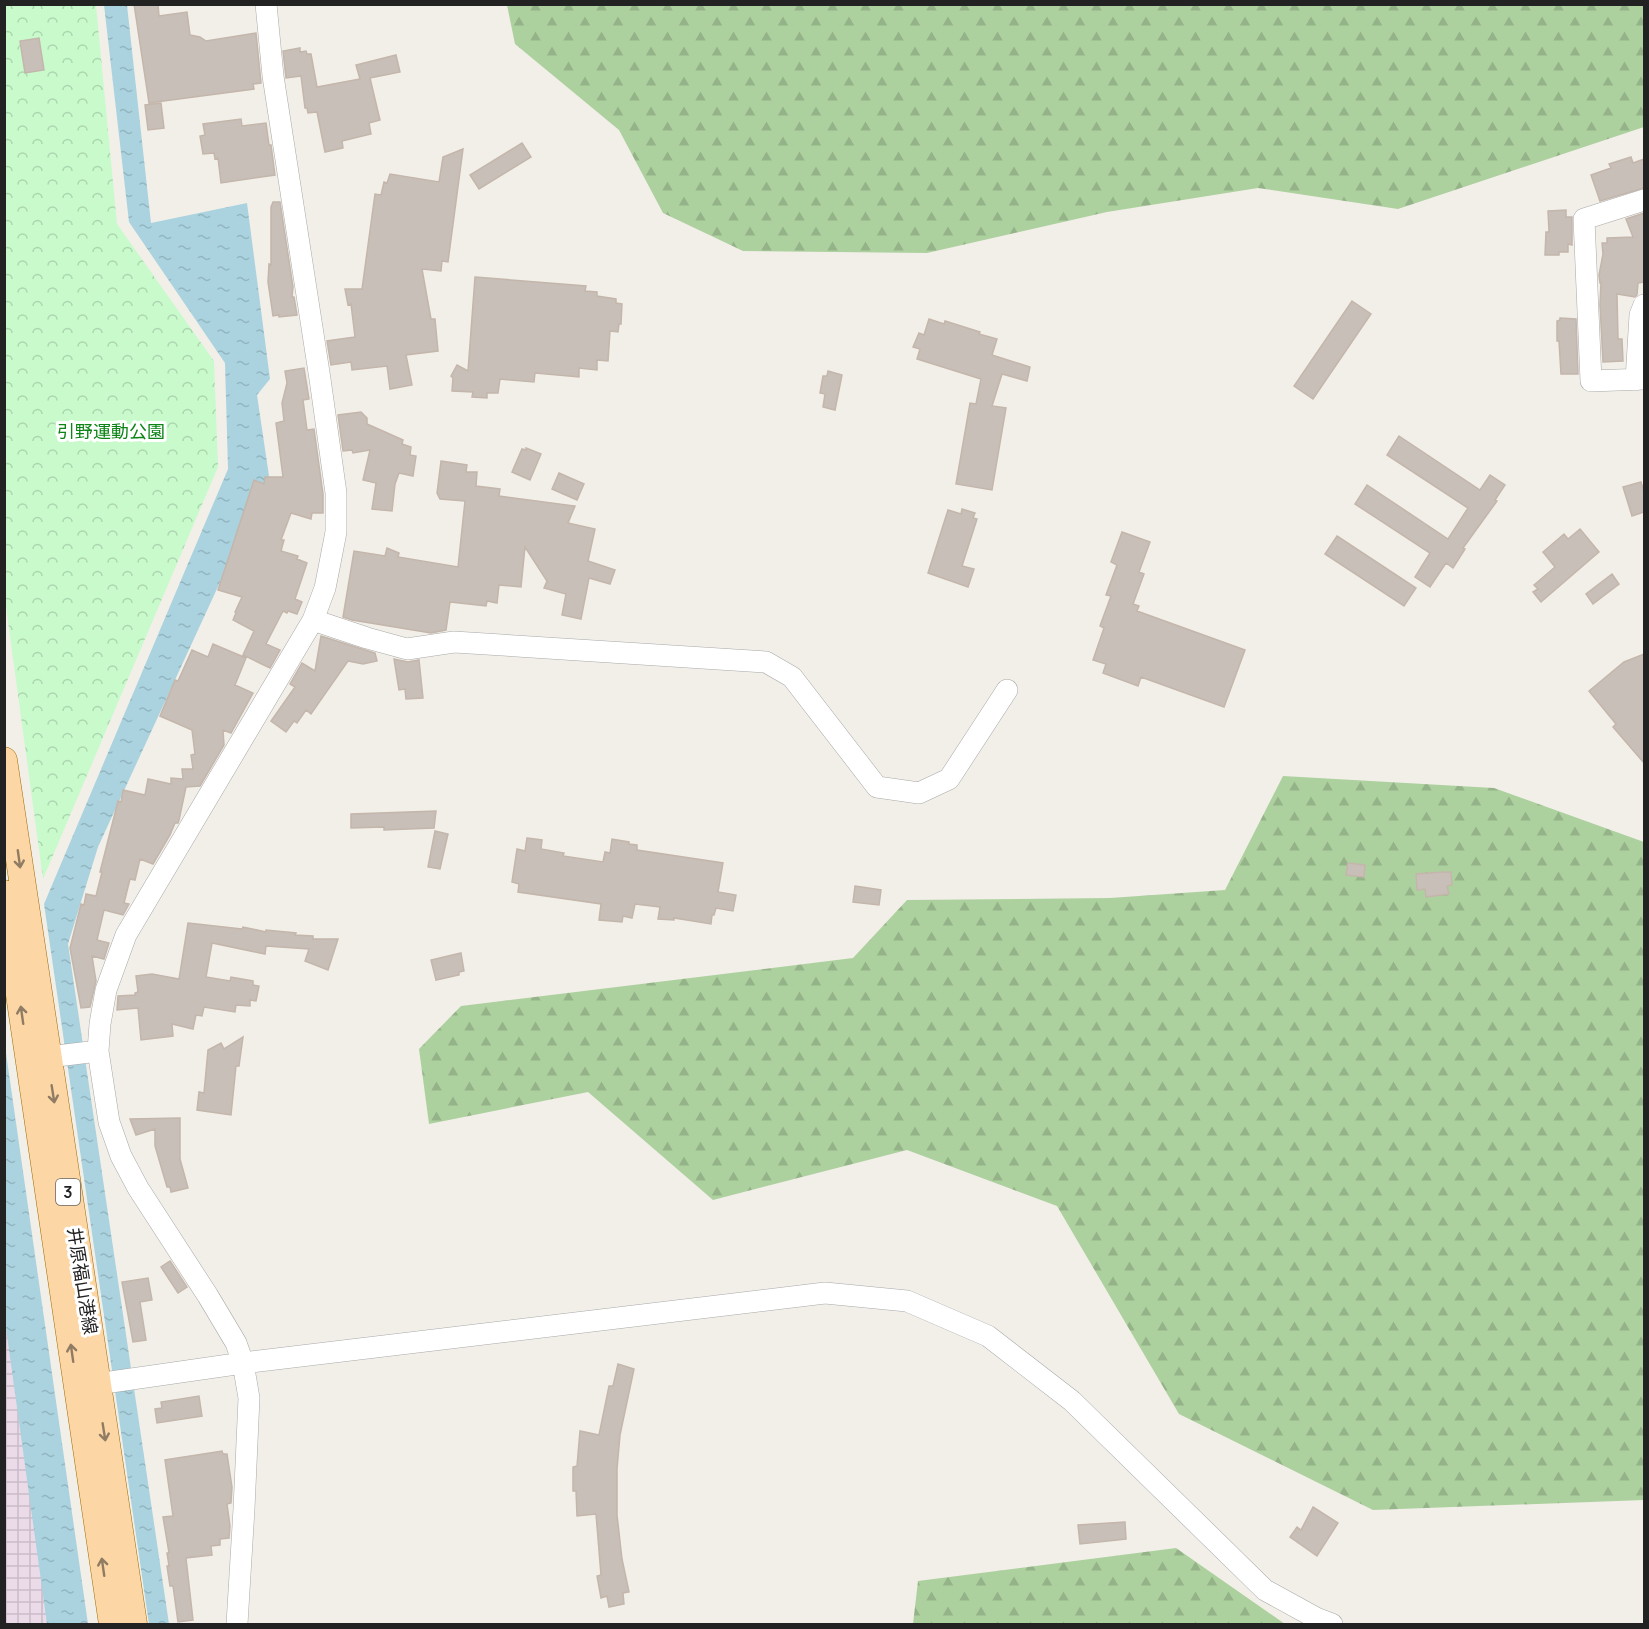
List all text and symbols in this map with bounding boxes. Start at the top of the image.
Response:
park label: 引野運動公園 [57,419,165,443]
one-way arrow [13,849,24,868]
one-way arrow [17,1005,28,1025]
one-way arrow [48,1083,59,1103]
road number: 3 [56,1179,80,1205]
street label: 井原福山港線 [63,1226,103,1336]
one-way arrow [66,1344,77,1363]
one-way arrow [99,1421,110,1441]
one-way arrow [98,1557,109,1577]

